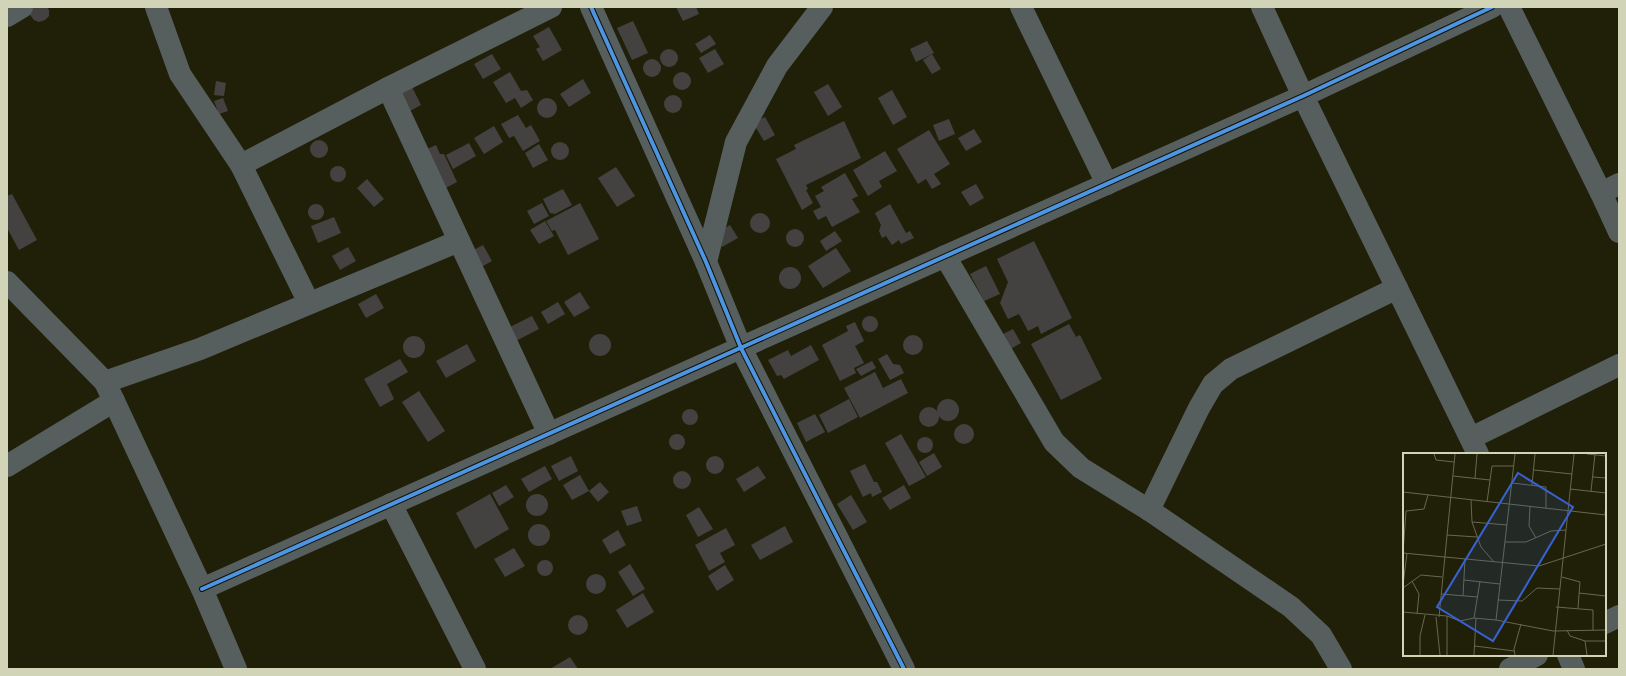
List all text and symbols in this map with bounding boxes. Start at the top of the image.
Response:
inset map [1403,453,1606,656]

